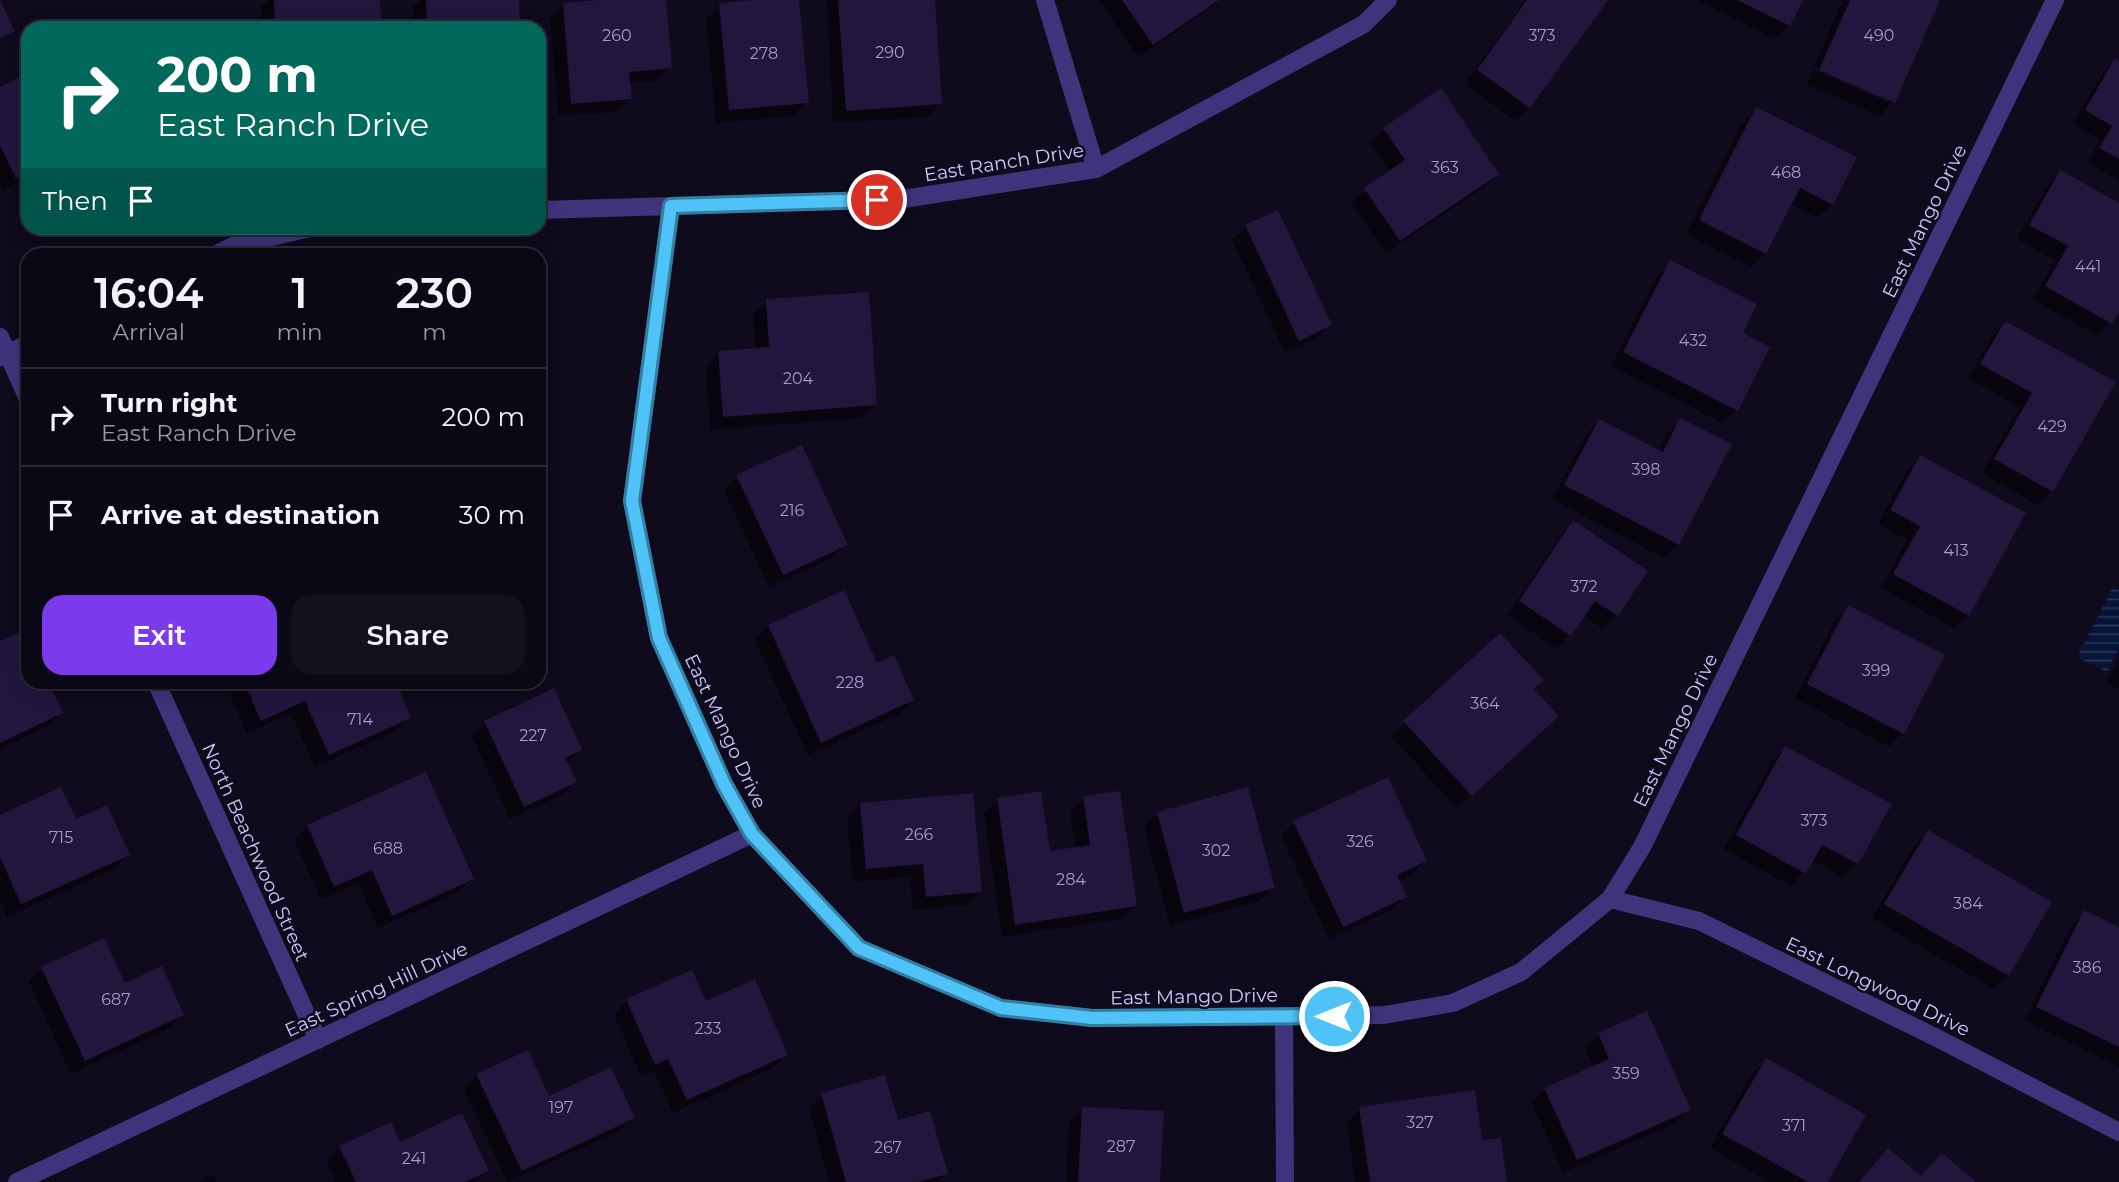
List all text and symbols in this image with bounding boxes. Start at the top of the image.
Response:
house number: 260 [602,26,632,45]
house number: 373 [1528,26,1556,45]
house number: 490 [1864,26,1894,45]
house number: 290 [875,43,905,62]
house number: 278 [750,44,778,63]
text: 200 m [157,45,318,104]
icon: right [42,49,133,140]
text: East Ranch Drive [157,105,429,144]
street label: East Ranch Drive [922,138,1086,186]
street label: East Mango Drive [1877,141,1972,302]
house number: 363 [1431,158,1459,177]
house number: 468 [1771,163,1801,182]
pin [847,170,907,230]
icon: arrive [858,181,896,219]
icon: arrive [122,182,160,220]
text: Then [42,185,108,217]
house number: 441 [2075,257,2101,276]
text: 16:04 [94,267,203,319]
text: 1 [292,267,308,319]
text: 230 [396,267,473,319]
text: Arrival [112,318,185,346]
text: min [277,318,323,346]
text: m [422,318,447,346]
house number: 432 [1679,331,1707,350]
house number: 204 [783,369,814,388]
text: Turn right [101,387,237,419]
icon: right [42,398,80,436]
text: 200 m [441,401,525,433]
house number: 429 [2037,417,2067,436]
text: East Ranch Drive [101,419,297,447]
house number: 398 [1632,460,1660,479]
icon: arrive [42,496,80,534]
text: Arrive at destination [101,499,380,531]
text: 30 m [459,499,525,531]
house number: 216 [780,501,805,520]
house number: 413 [1944,541,1968,560]
house number: 372 [1570,577,1598,596]
button: Exit [42,595,277,675]
button: Share [291,595,525,675]
street label: East Mango Drive [680,650,771,812]
street label: East Mango Drive [1628,650,1723,811]
house number: 399 [1862,661,1890,680]
house number: 228 [836,673,864,692]
house number: 364 [1470,694,1500,713]
house number: 714 [347,710,373,729]
house number: 227 [519,726,547,745]
street label: North Beachwood Street [197,740,314,965]
house number: 373 [1800,811,1828,830]
house number: 266 [905,825,934,844]
house number: 715 [49,828,73,847]
house number: 326 [1346,832,1374,851]
house number: 688 [373,839,403,858]
house number: 302 [1202,841,1230,860]
house number: 284 [1056,870,1086,889]
house number: 384 [1953,894,1983,913]
street label: East Longwood Drive [1782,932,1974,1041]
street label: East Spring Hill Drive [281,937,471,1042]
house number: 386 [2073,958,2102,977]
position arrow [1297,979,1371,1053]
street label: East Mango Drive [1110,984,1278,1009]
house number: 687 [101,990,131,1009]
house number: 233 [694,1019,722,1038]
house number: 359 [1612,1064,1640,1083]
house number: 197 [549,1098,573,1117]
house number: 327 [1406,1113,1434,1132]
house number: 371 [1782,1116,1806,1135]
house number: 287 [1107,1137,1135,1156]
house number: 267 [874,1138,902,1157]
house number: 241 [402,1149,426,1168]

